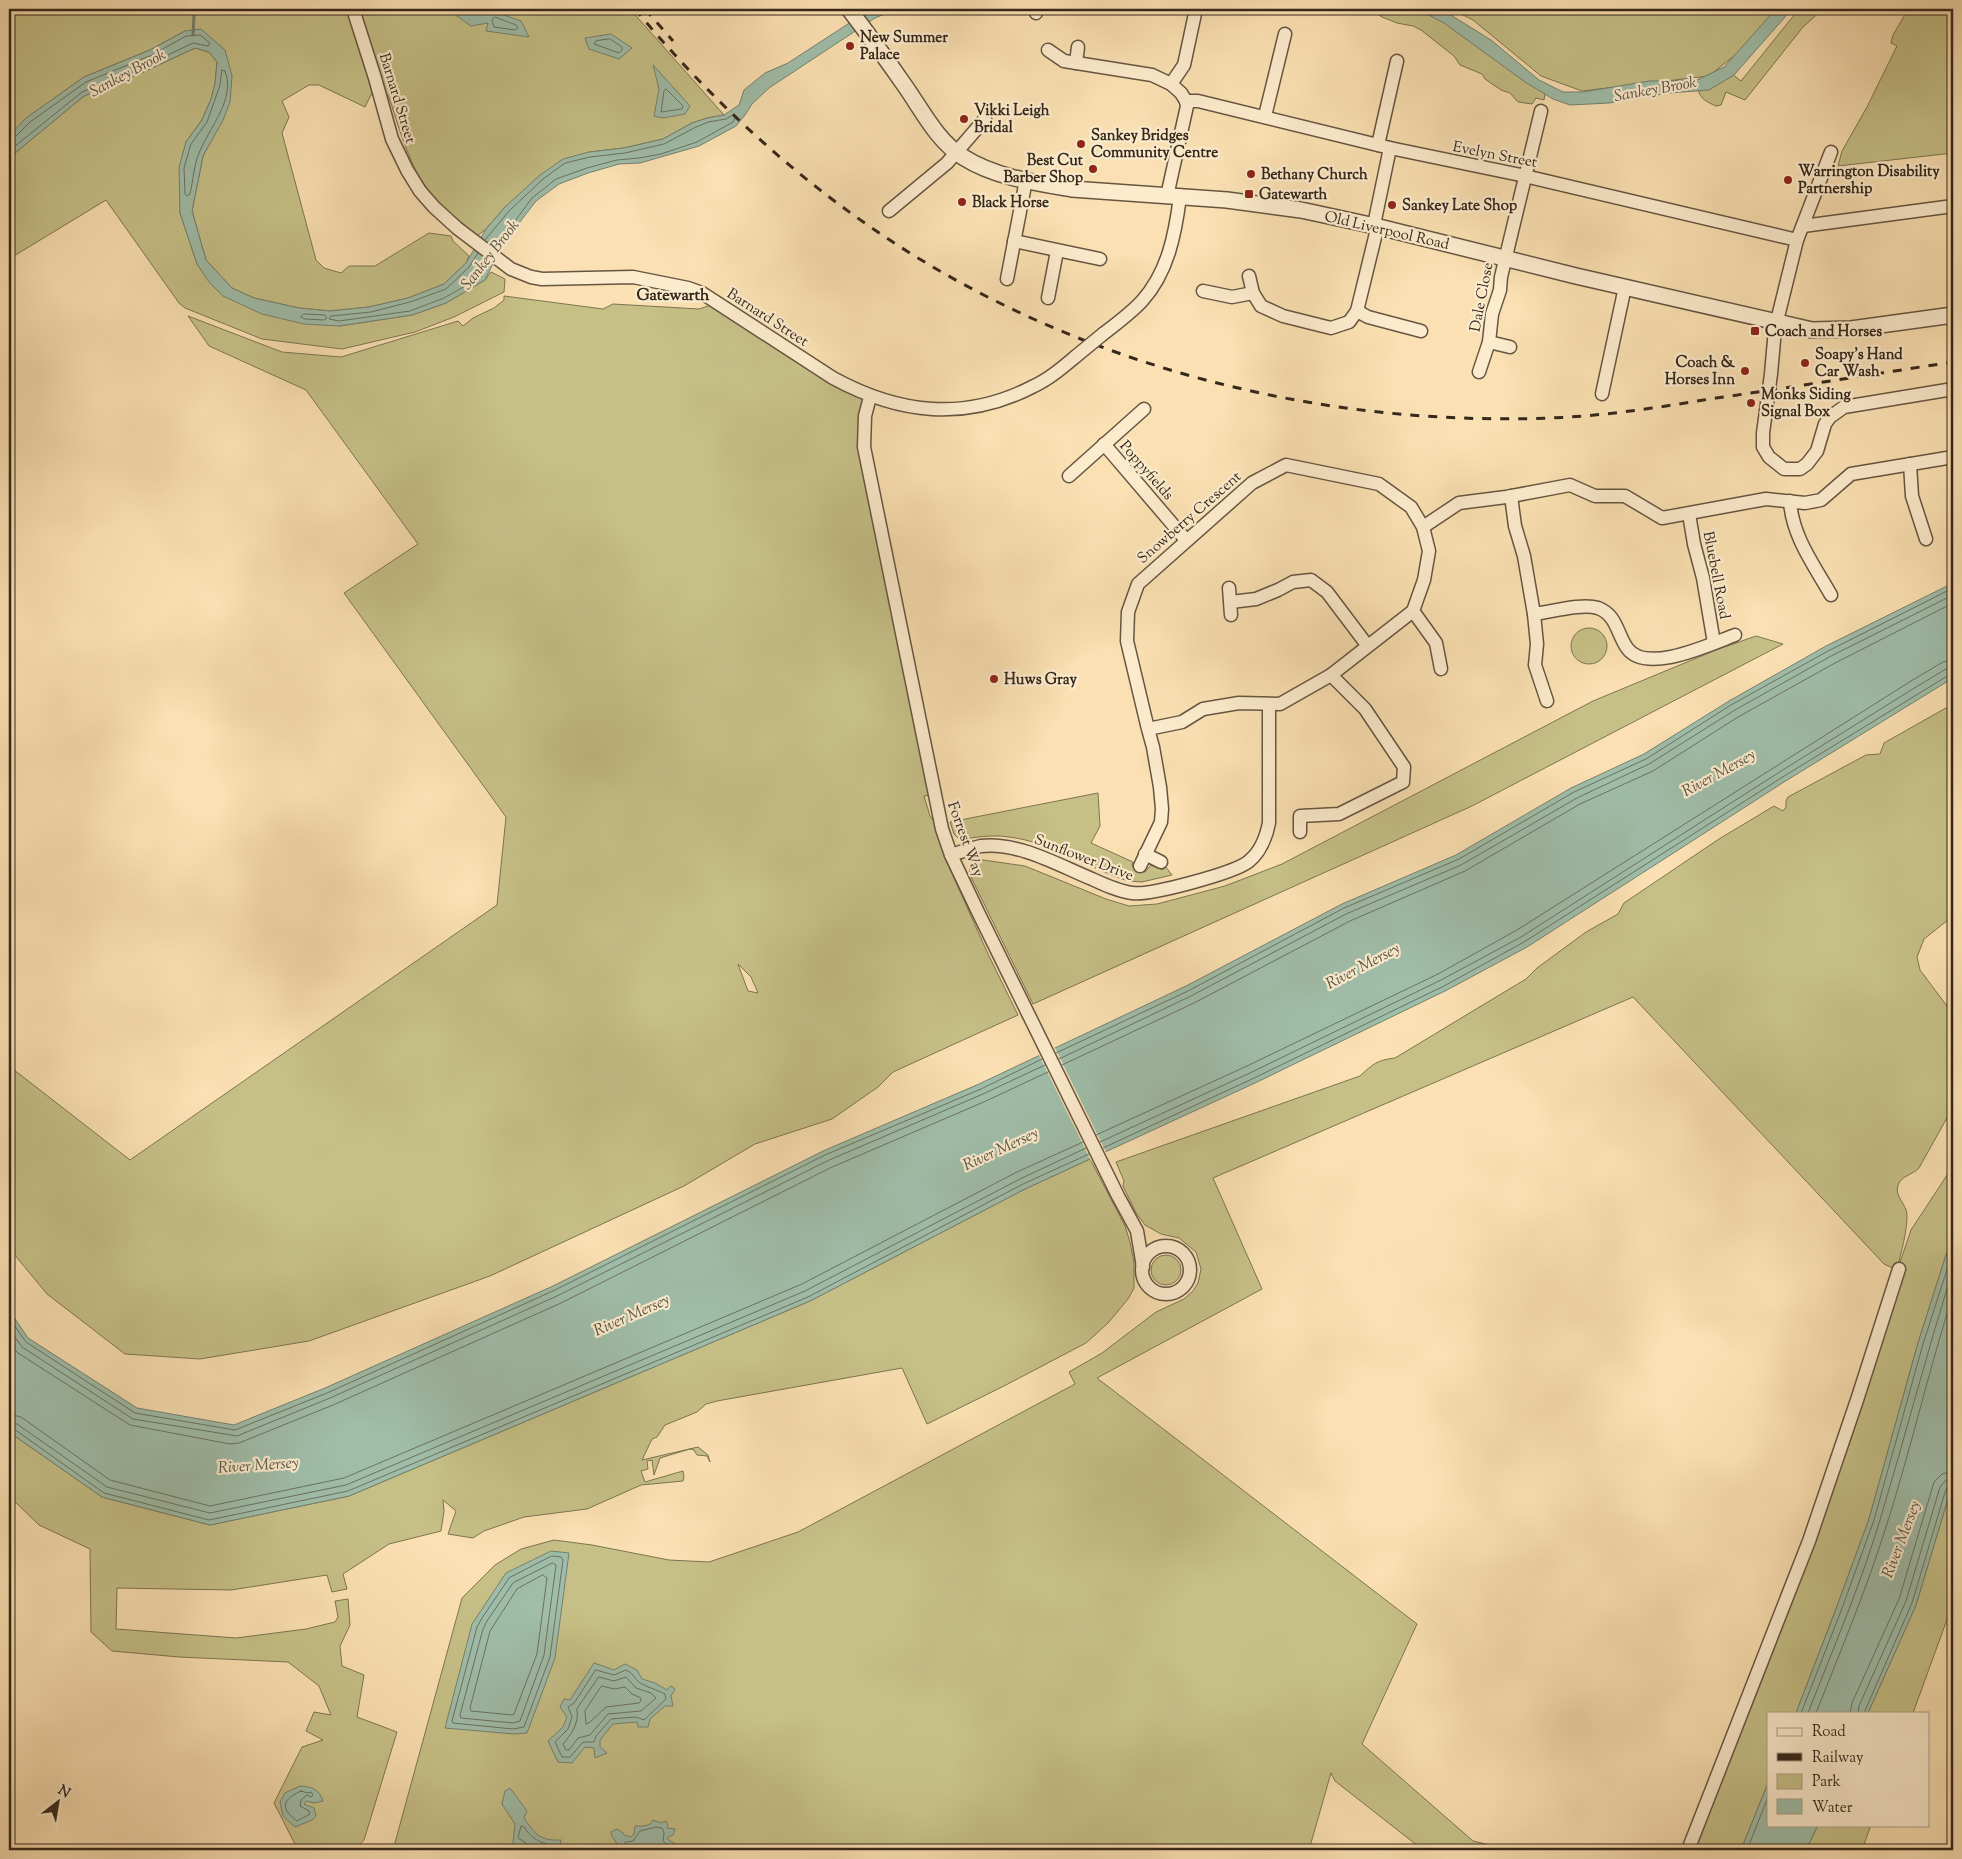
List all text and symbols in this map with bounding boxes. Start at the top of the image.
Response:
place label: New Summer Palace [860,28,948,66]
marker: New Summer Palace [844,40,856,52]
water label: Sankey Brook [86,44,170,104]
street label: Barnard Street [373,51,420,146]
water label: Sankey Brook [1612,72,1699,109]
place label: Vikki Leigh Bridal [974,101,1050,139]
marker: Vikki Leigh Bridal [958,113,970,125]
place label: Sankey Bridges Community Centre [1091,126,1218,164]
street label: Evelyn Street [1451,137,1539,174]
marker: Sankey Bridges Community Centre [1075,138,1087,150]
place label: Best Cut Barber Shop [1003,151,1084,189]
place label: Warrington Disability Partnership [1798,162,1940,200]
marker: Best Cut Barber Shop [1087,163,1099,175]
place label: Bethany Church [1261,165,1368,186]
marker: Bethany Church [1245,168,1257,180]
marker: Warrington Disability Partnership [1782,174,1794,186]
place label: Gatewarth [1259,185,1328,206]
marker: Gatewarth [1243,188,1255,200]
place label: Black Horse [972,193,1049,214]
marker: Black Horse [956,196,968,208]
place label: Sankey Late Shop [1402,196,1518,217]
marker: Sankey Late Shop [1386,199,1398,211]
street label: Old Liverpool Road [1322,207,1452,256]
water label: Sankey Brook [456,216,526,296]
street label: Dale Close [1465,261,1499,334]
street label: Barnard Street [722,284,812,352]
district label: Gatewarth [637,285,710,308]
place label: Coach and Horses [1765,322,1882,343]
marker: Coach and Horses [1749,325,1761,337]
place label: Soapy's Hand Car Wash [1815,345,1903,383]
place label: Coach & Horses Inn [1665,353,1736,391]
marker: Soapy's Hand Car Wash [1799,357,1811,369]
marker: Coach & Horses Inn [1739,365,1751,377]
place label: Monks Siding Signal Box [1761,385,1851,423]
marker: Monks Siding Signal Box [1745,397,1757,409]
street label: Poppyfields [1114,437,1178,505]
street label: Snowberry Crescent [1133,467,1247,569]
street label: Bluebell Road [1697,529,1734,622]
place label: Huws Gray [1004,670,1077,691]
marker: Huws Gray [988,673,1000,685]
water label: River Mersey [1678,744,1761,804]
street label: Forrest Way [941,799,988,881]
street label: Sunflower Drive [1031,830,1136,887]
water label: River Mersey [1322,938,1405,996]
water label: River Mersey [960,1123,1043,1178]
water label: River Mersey [590,1289,674,1343]
water label: River Mersey [217,1452,300,1481]
water label: River Mersey [1877,1498,1928,1582]
legend [1767,1712,1930,1826]
text: Road [1812,1722,1846,1743]
text: Railway [1812,1748,1864,1769]
text: Park [1812,1772,1841,1793]
north arrow [32,1776,82,1826]
text: N [54,1781,74,1804]
text: Water [1812,1798,1853,1819]

